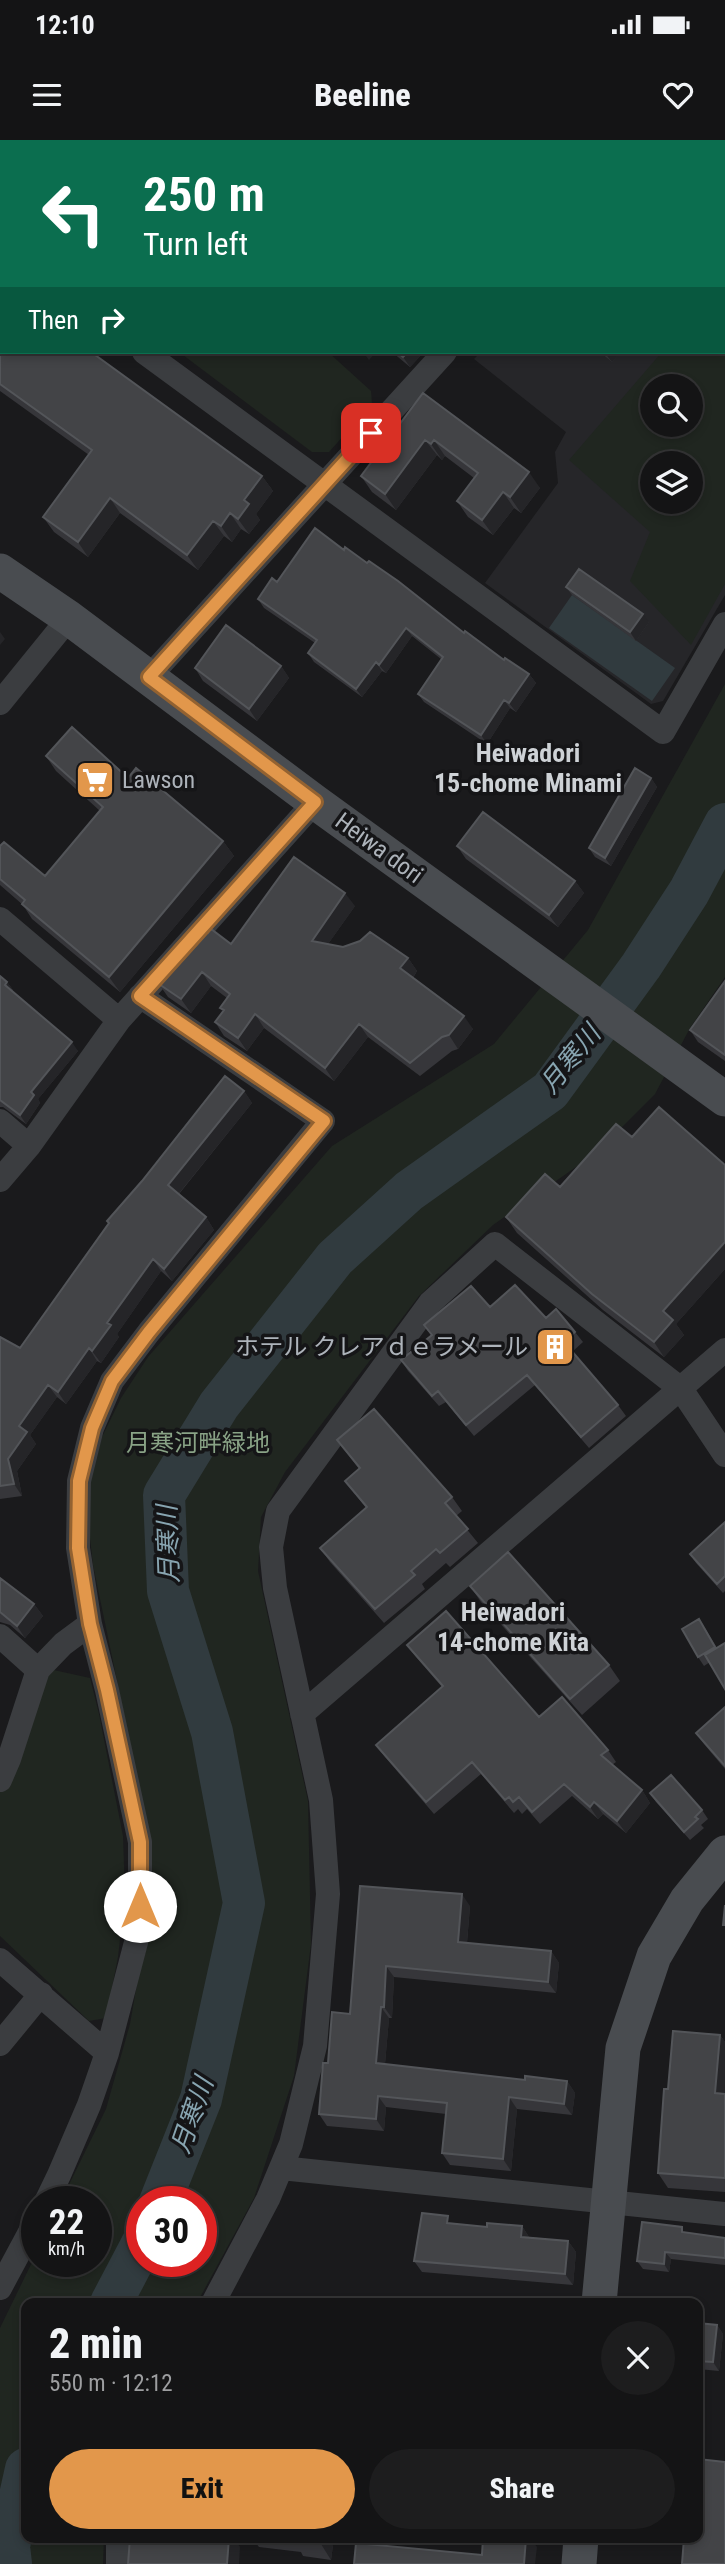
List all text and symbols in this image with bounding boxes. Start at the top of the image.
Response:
text: 12:10 [35,10,95,40]
icon: menu [28,76,66,114]
text: Beeline [314,76,411,114]
icon: heart [659,76,697,114]
text: 250 m [143,166,265,223]
icon: left [28,168,119,259]
text: Turn left [143,225,248,263]
icon: right [93,301,131,339]
text: Then [28,305,79,335]
map controls [640,374,703,514]
button: search [640,374,703,437]
pin [341,403,401,463]
icon: arrive [352,414,390,452]
button: layers [640,451,703,514]
district label: Heiwadori 15-chome Minami [434,738,622,798]
supermarket icon: Lawson [74,759,116,801]
place label: Lawson [122,766,195,794]
street label: Heiwa dori [330,807,428,889]
water label: 月寒川 [534,1017,608,1099]
building icon: ホテル クレアｄｅラメール [534,1326,576,1368]
place label: ホテル クレアｄｅラメール [235,1333,528,1361]
park label: 月寒河畔緑地 [126,1429,270,1457]
water label: 月寒川 [152,1502,184,1584]
district label: Heiwadori 14-chome Kita [437,1597,589,1657]
position arrow [103,1869,177,1943]
water label: 月寒川 [165,2070,220,2157]
speed limit sign: 30 [126,2186,217,2277]
text: 22 [49,2202,84,2243]
text: km/h [48,2238,85,2259]
text: 2 min [49,2319,143,2368]
button: close [601,2321,675,2395]
text: 550 m · 12:12 [49,2370,173,2397]
button: Exit [49,2449,355,2529]
button: Share [369,2449,675,2529]

